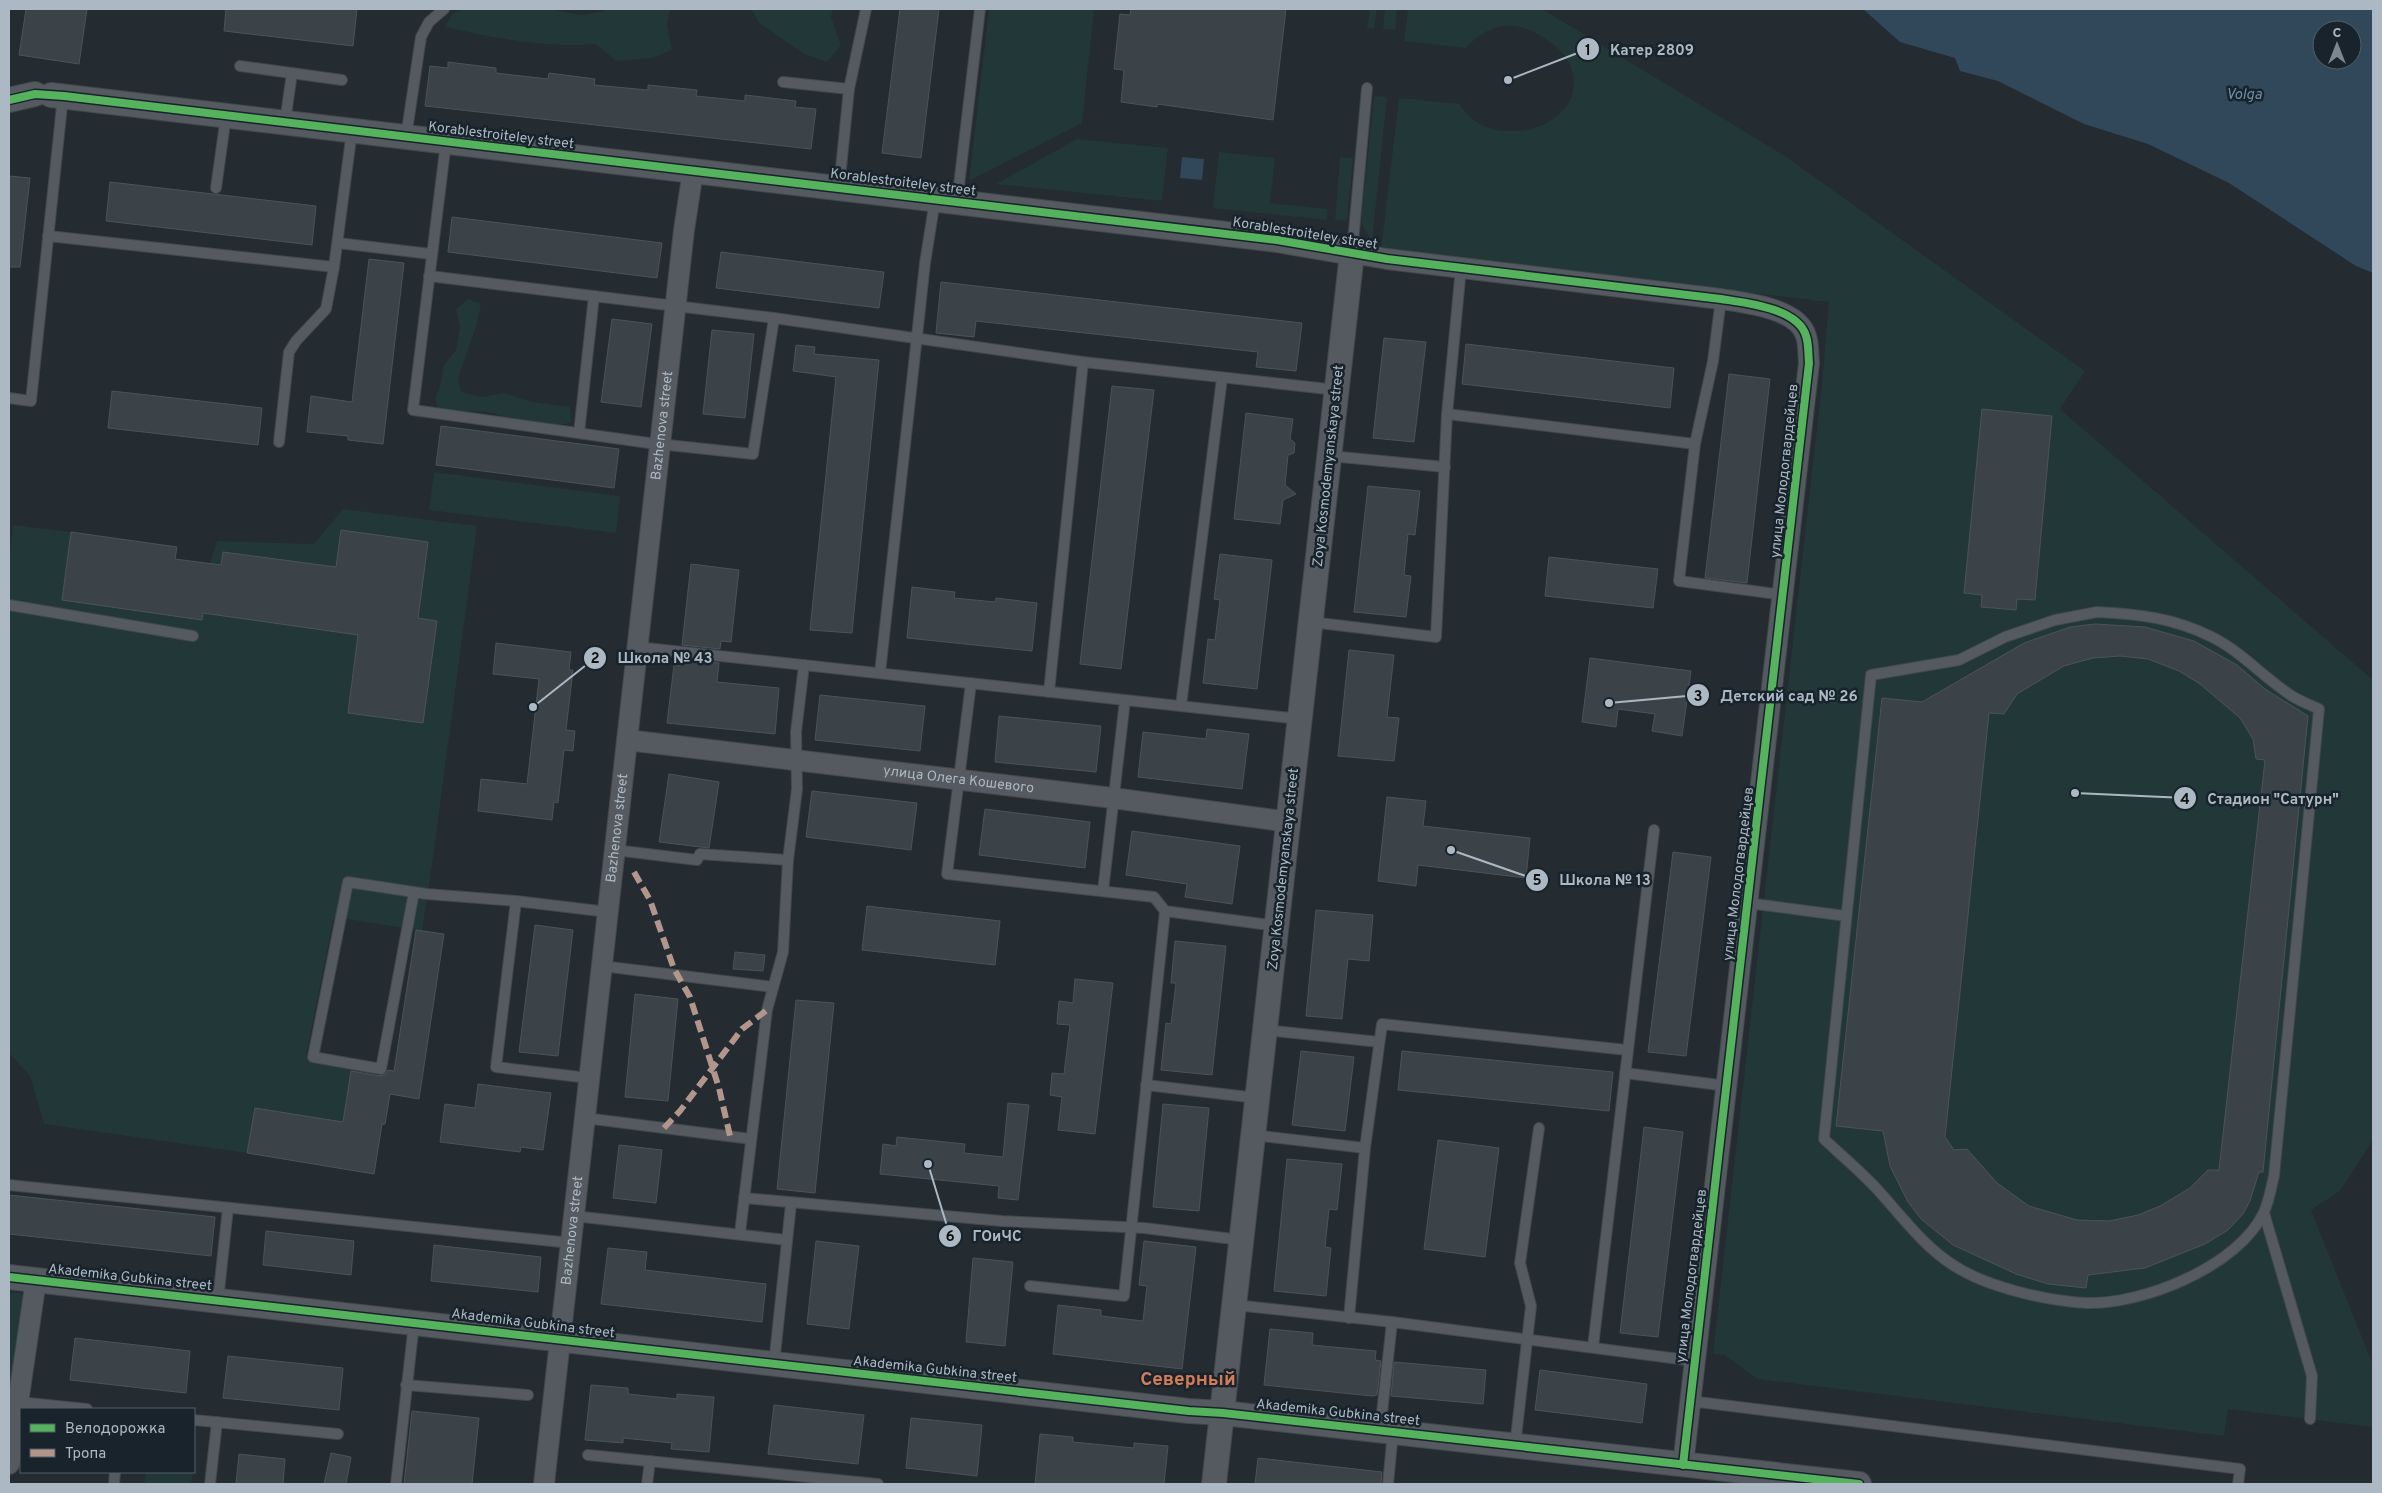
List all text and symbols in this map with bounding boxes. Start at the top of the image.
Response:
north arrow [2312,20,2362,70]
text: С [2333,25,2342,42]
callout: Катер 2809 [1575,34,1704,64]
text: 1 [1585,42,1591,61]
text: Катер 2809 [1610,42,1694,61]
water label: Volga [2226,86,2262,105]
street label: Korablestroiteley street [427,119,575,153]
street label: Korablestroiteley street [829,166,977,200]
street label: Korablestroiteley street [1231,214,1379,254]
street label: Zoya Kosmodemyanskaya street [1310,364,1348,568]
street label: Bazhenova street [648,370,677,481]
street label: улица Молодогвардейцев [1767,383,1803,559]
callout: Школа № 43 [582,643,722,673]
text: 2 [590,650,600,669]
text: Школа № 43 [617,650,713,669]
callout: Детский сад № 26 [1685,680,1868,710]
text: 3 [1694,688,1703,707]
text: Детский сад № 26 [1720,688,1858,707]
street label: улица Олега Кошевого [882,762,1035,797]
street label: Zoya Kosmodemyanskaya street [1265,767,1303,971]
street label: Bazhenova street [603,773,632,884]
callout: Стадион "Сатурн" [2172,783,2349,813]
street label: улица Молодогвардейцев [1720,786,1758,962]
text: 4 [2180,791,2190,810]
text: Стадион "Сатурн" [2207,791,2339,810]
callout: Школа № 13 [1524,865,1661,895]
text: 5 [1532,872,1542,891]
text: Школа № 13 [1559,872,1651,891]
street label: Bazhenova street [558,1175,587,1286]
street label: улица Молодогвардейцев [1673,1188,1711,1364]
callout: ГОиЧС [938,1221,1032,1251]
text: 6 [945,1228,955,1247]
text: ГОиЧС [972,1228,1022,1247]
street label: Akademika Gubkina street [47,1261,213,1295]
street label: Akademika Gubkina street [450,1306,616,1342]
street label: Akademika Gubkina street [852,1353,1018,1387]
district label: Северный [1140,1368,1236,1392]
street label: Akademika Gubkina street [1255,1396,1421,1430]
legend [20,1408,195,1473]
text: Велодорожка [65,1420,165,1439]
text: Тропа [65,1445,106,1464]

